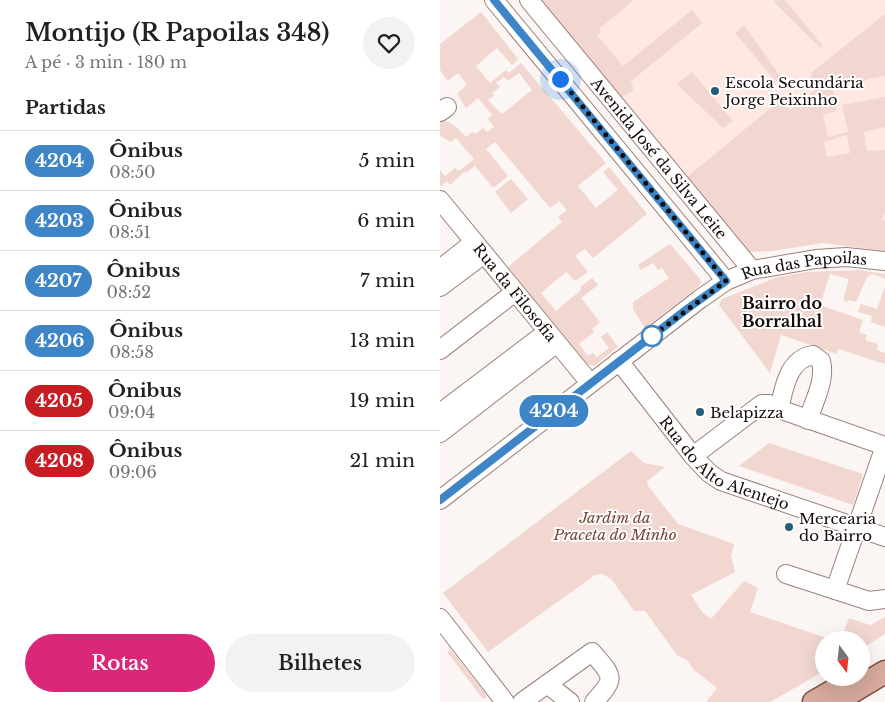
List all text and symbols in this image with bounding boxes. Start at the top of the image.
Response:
button: heart [363,17,415,69]
text: Montijo (R Papoilas 348) [25,18,329,47]
text: A pé · 3 min · 180 m [25,52,187,72]
your location [548,67,573,92]
street label: Avenida José da Silva Leite [587,73,732,243]
place label: Escola Secundária Jorge Peixinho [723,73,864,109]
marker: Escola Secundária Jorge Peixinho [709,85,721,97]
text: Partidas [25,96,106,119]
text: Ônibus [109,139,183,162]
text: 5 min [359,149,415,172]
text: 4204 [35,150,84,172]
text: 08:50 [109,162,155,182]
text: Ônibus [109,199,182,222]
text: 6 min [357,209,415,232]
text: 4203 [35,210,84,232]
text: 08:51 [109,222,151,242]
street label: Rua da Filosofia [470,239,562,346]
street label: Rua das Papoilas [738,247,868,283]
text: Ônibus [107,259,180,282]
text: 7 min [360,269,415,292]
text: 4207 [35,270,82,292]
text: 08:52 [107,282,151,302]
district label: Bairro do Borralhal [742,293,823,331]
text: Ônibus [109,319,183,342]
unlabelled marker [641,325,663,347]
text: 13 min [349,329,415,352]
text: 4206 [35,330,84,352]
text: 08:58 [109,342,154,362]
text: Ônibus [108,379,182,402]
text: 19 min [349,389,415,412]
text: 4205 [35,390,83,412]
line badge: 4204 [519,395,589,427]
text: 4204 [529,400,579,422]
text: 09:04 [108,402,155,422]
place label: Belapizza [710,403,784,422]
marker: Belapizza [694,406,706,418]
street label: Rua do Alto Alentejo [656,412,792,513]
text: Ônibus [109,439,182,462]
text: 21 min [349,449,415,472]
text: 4208 [35,450,84,472]
text: 09:06 [109,462,157,482]
park label: Jardim da Praceta do Minho [552,508,677,544]
place label: Mercearia do Bairro [799,509,877,545]
marker: Mercearia do Bairro [783,521,795,533]
north arrow [815,631,870,686]
map controls [815,631,870,686]
button: Rotas [25,634,215,692]
button: Bilhetes [225,634,415,692]

